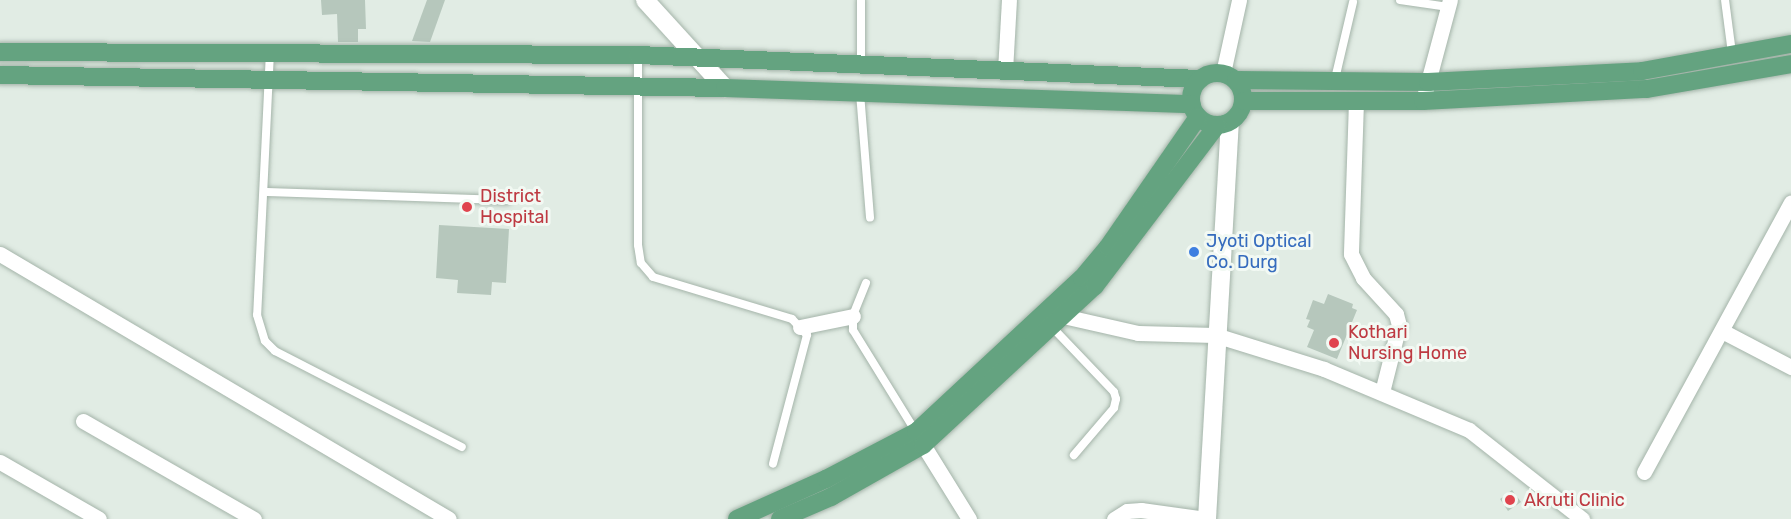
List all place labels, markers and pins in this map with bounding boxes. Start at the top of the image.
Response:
place label: District Hospital [480,186,549,228]
marker: District Hospital [458,198,476,216]
place label: Jyoti Optical Co. Durg [1206,231,1312,274]
marker: Jyoti Optical Co. Durg [1187,245,1201,259]
place label: Kothari Nursing Home [1348,322,1467,364]
marker: Kothari Nursing Home [1325,334,1343,352]
place label: Akruti Clinic [1524,489,1625,511]
marker: Akruti Clinic [1501,491,1519,509]

